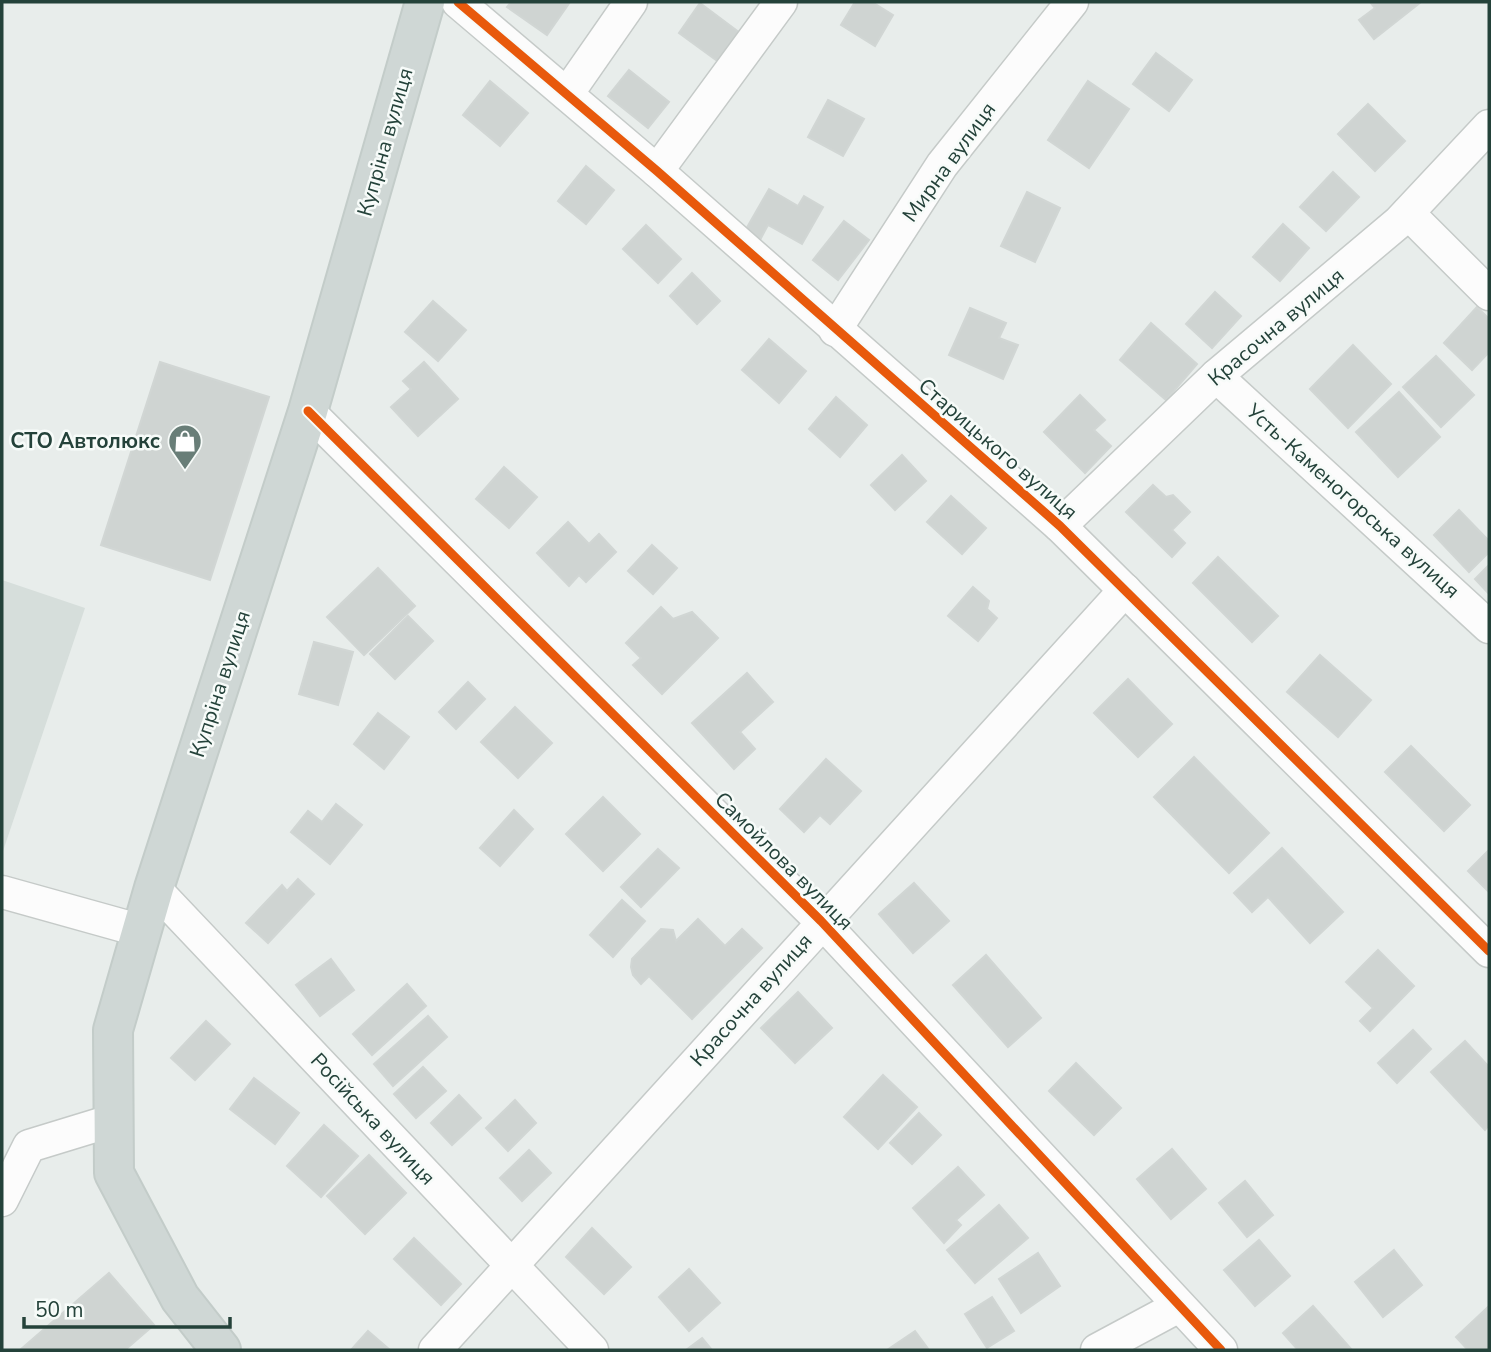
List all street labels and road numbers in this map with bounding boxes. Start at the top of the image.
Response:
street label: Купріна вулиця [350,65,420,219]
street label: Мирна вулиця [896,96,1002,228]
street label: Красочна вулиця [1202,262,1350,392]
street label: Старицького вулиця [912,372,1084,526]
street label: Усть-Каменогорська вулиця [1239,397,1466,605]
street label: Купріна вулиця [183,607,257,761]
street label: Самойлова вулиця [709,786,859,936]
street label: Красочна вулиця [684,928,818,1072]
street label: Російська вулиця [304,1047,442,1191]

